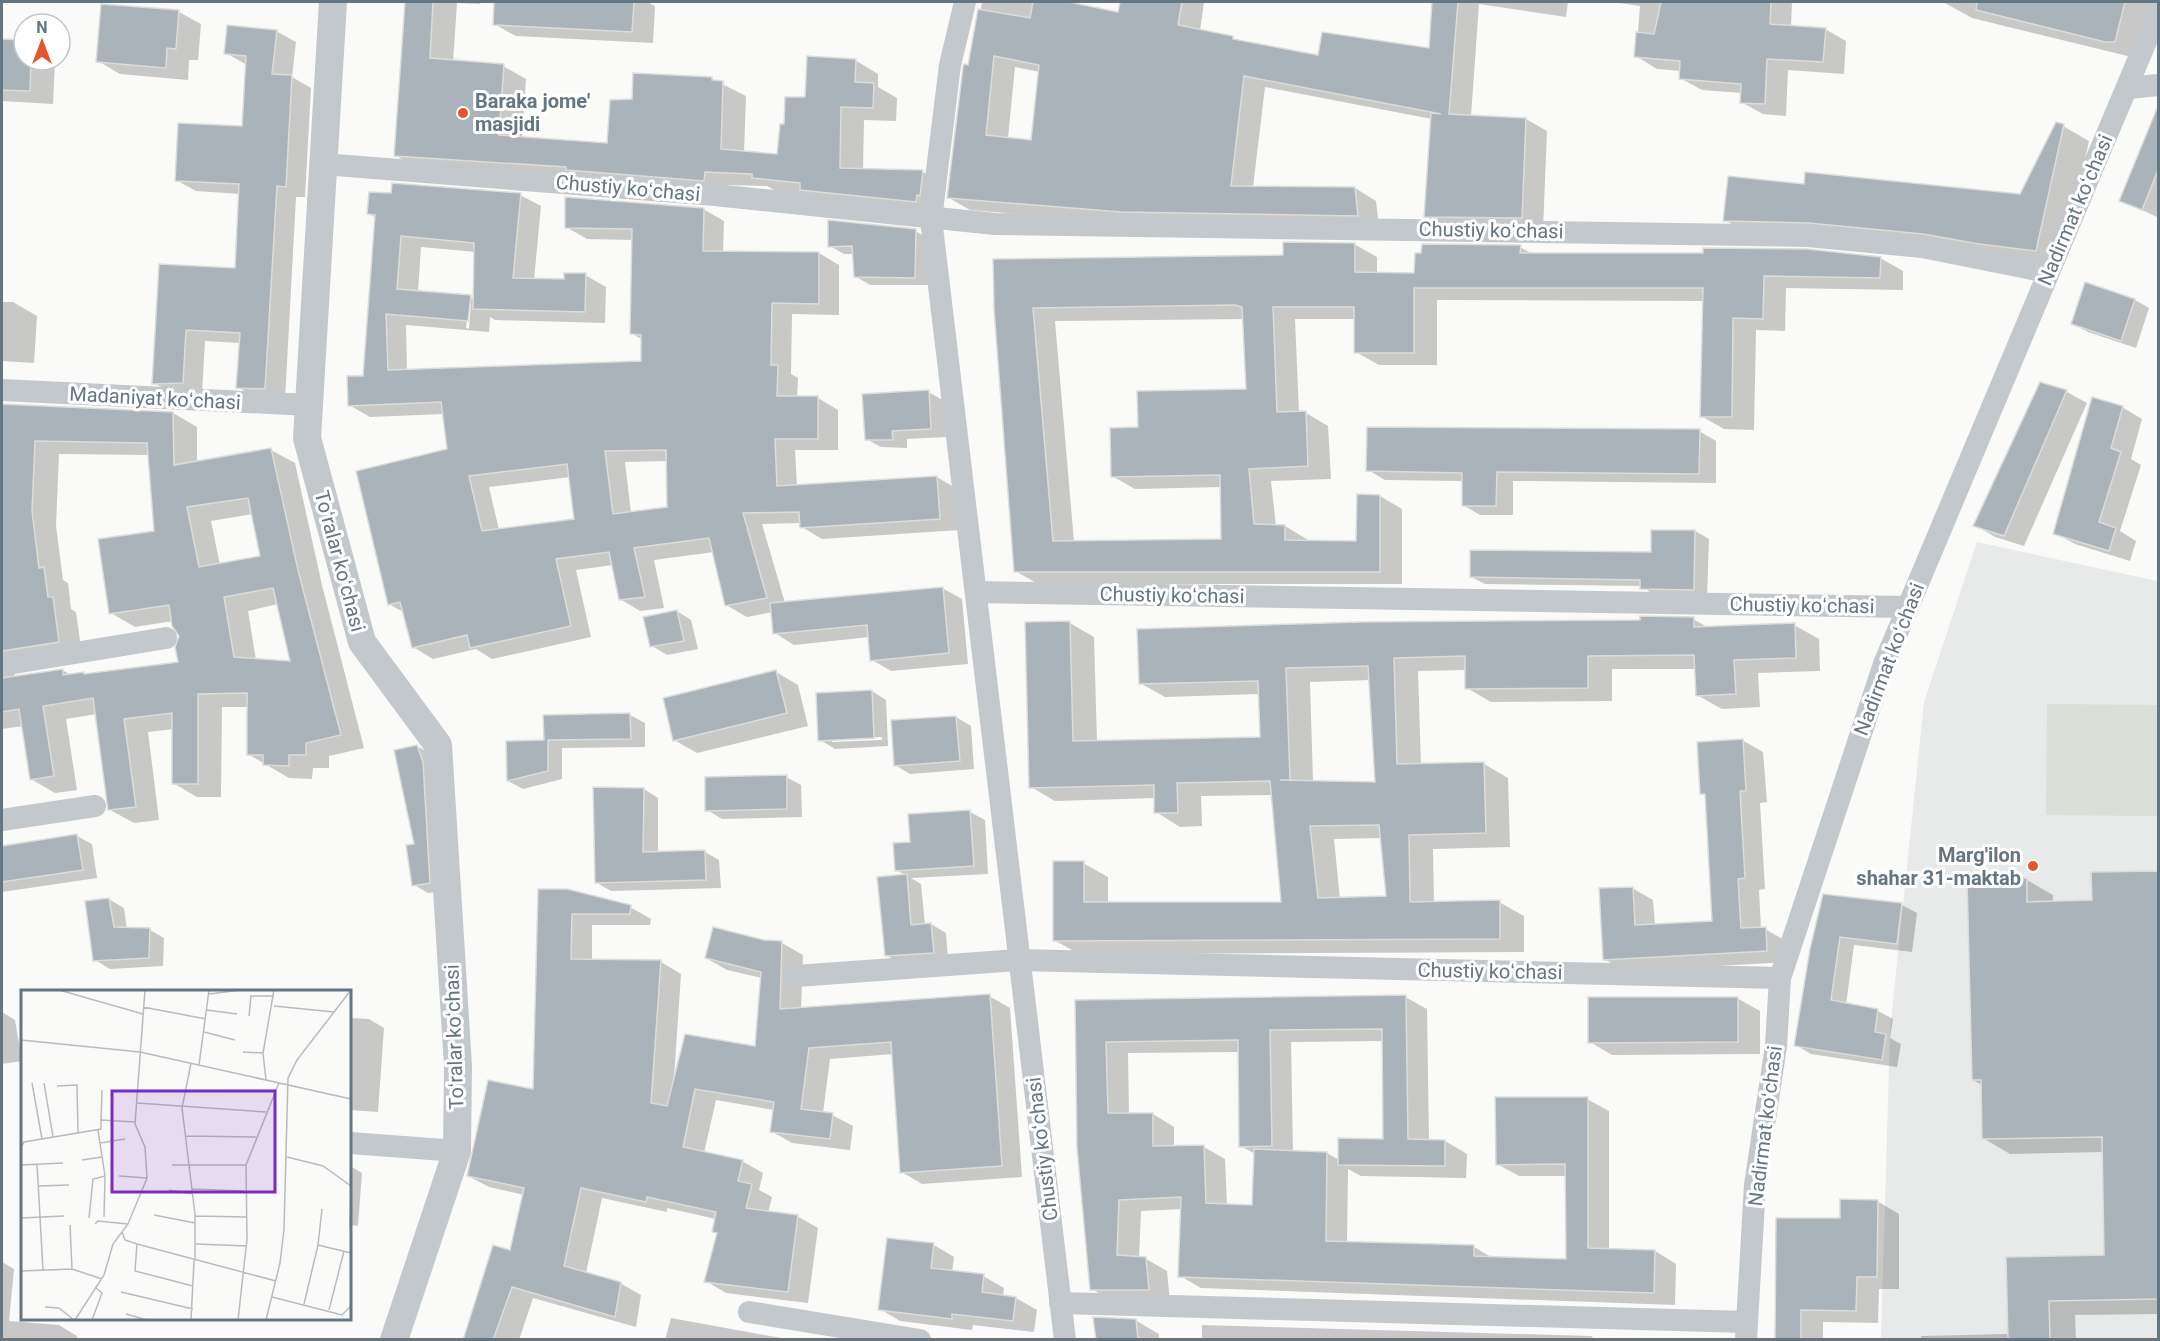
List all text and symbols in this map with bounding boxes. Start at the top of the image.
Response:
north arrow [12,12,72,72]
text: N [36,18,48,37]
place label: Baraka jome' masjidi [475,89,590,136]
marker: Baraka jome' masjidi [456,106,470,120]
street label: Nadirmat koʻchasi [2032,131,2118,289]
street label: Chustiy koʻchasi [555,170,701,206]
street label: Chustiy koʻchasi [1418,217,1564,243]
street label: Madaniyat koʻchasi [69,382,241,414]
street label: Toʻralar koʻchasi [310,488,370,634]
street label: Nadirmat koʻchasi [1849,579,1929,739]
street label: Chustiy koʻchasi [1099,582,1245,608]
street label: Chustiy koʻchasi [1729,592,1875,618]
place label: Marg'ilon shahar 31-maktab [1856,843,2021,890]
marker: Marg'ilon shahar 31-maktab [2026,859,2040,873]
street label: Chustiy koʻchasi [1417,958,1563,984]
street label: Toʻralar koʻchasi [439,964,469,1110]
inset map [21,990,351,1320]
street label: Nadirmat koʻchasi [1743,1044,1787,1208]
street label: Chustiy koʻchasi [1021,1076,1063,1222]

